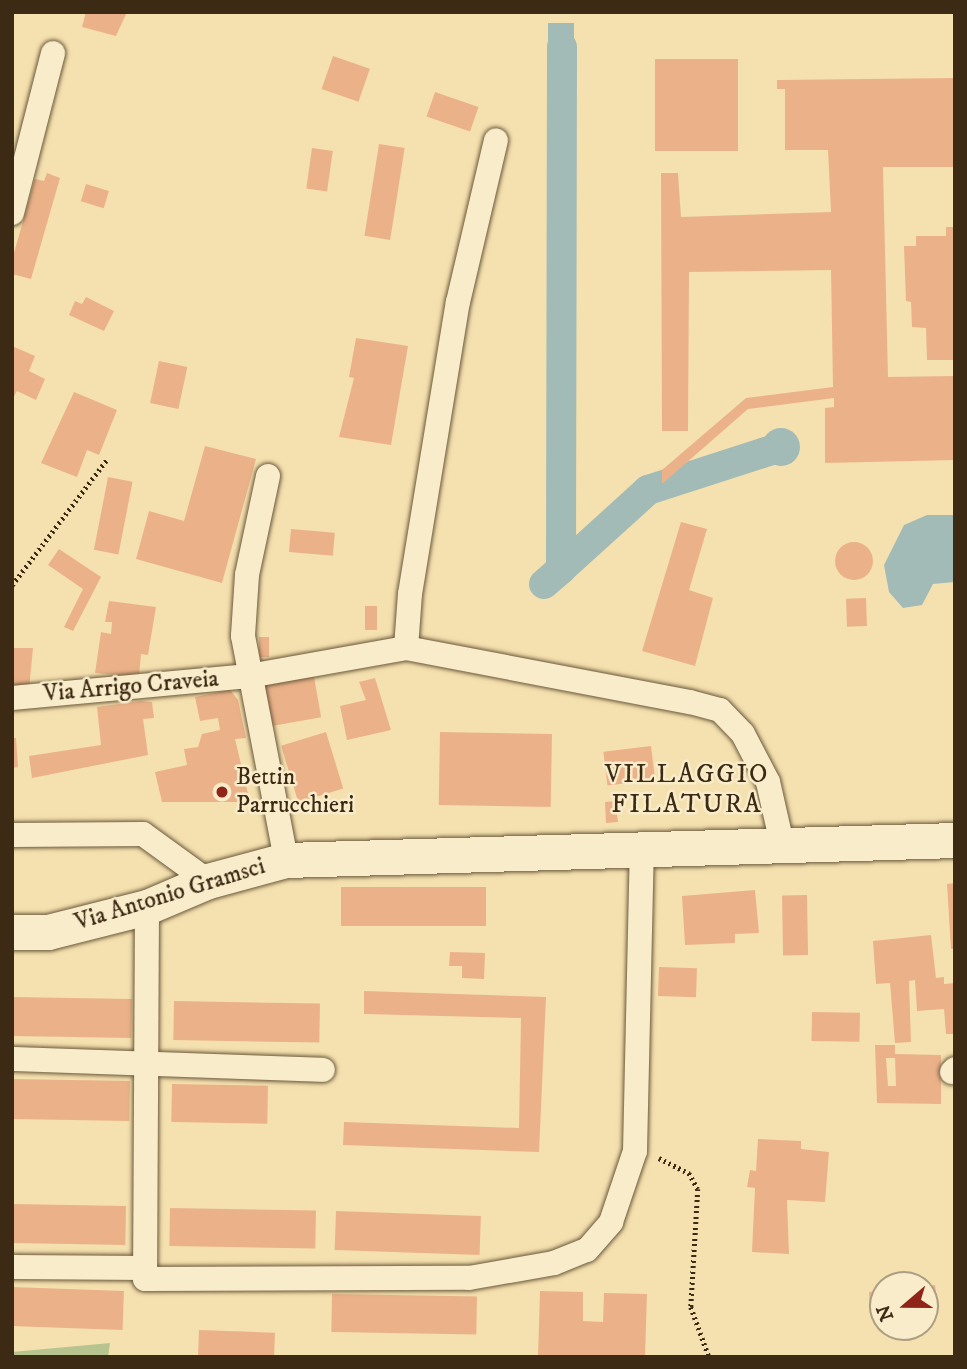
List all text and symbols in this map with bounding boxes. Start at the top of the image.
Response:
street label: Via Arrigo Craveia [42,665,220,709]
district label: VILLAGGIO FILATURA [606,759,768,820]
place label: Bettin Parrucchieri [236,764,354,820]
marker: Bettin Parrucchieri [214,784,230,800]
street label: Via Antonio Gramsci [71,852,269,938]
north arrow [869,1271,939,1341]
text: N [872,1301,899,1324]

